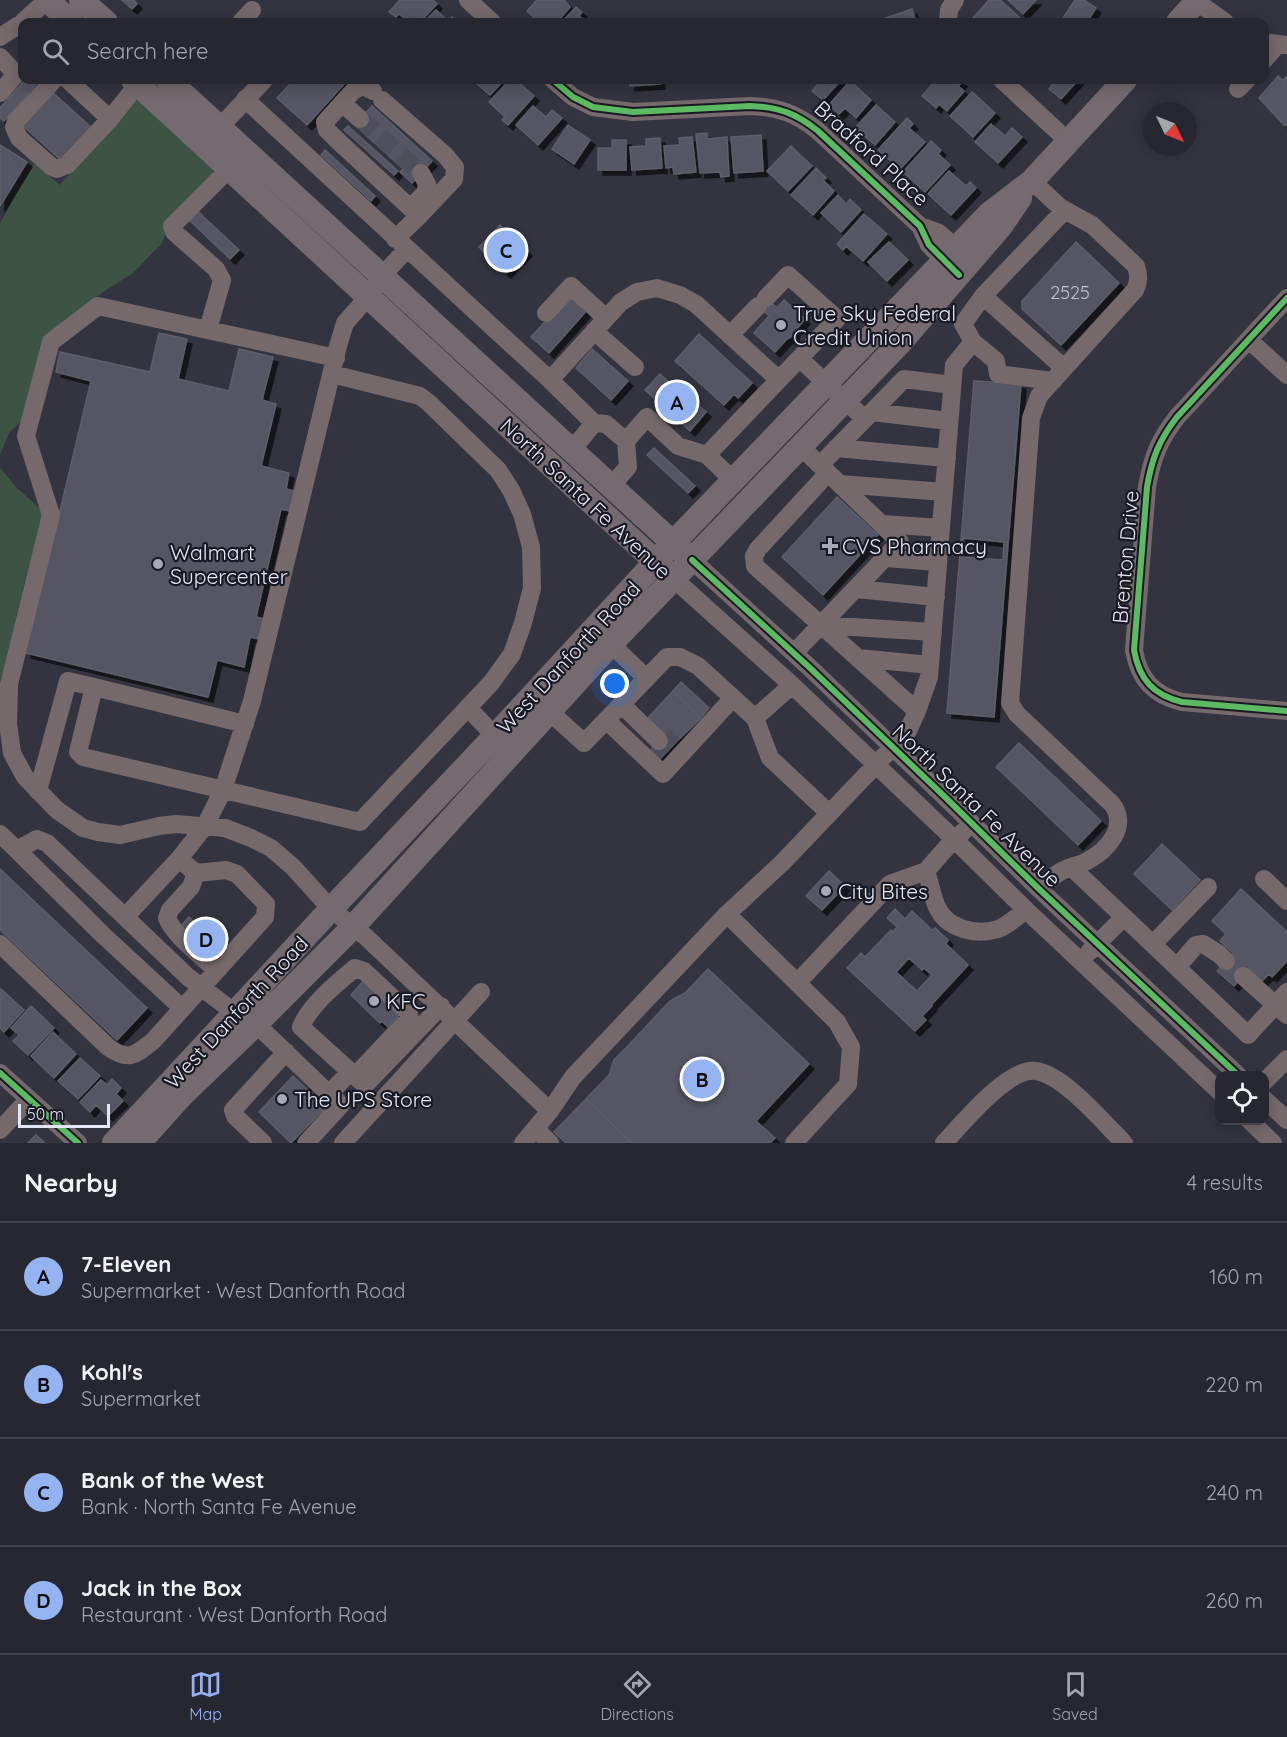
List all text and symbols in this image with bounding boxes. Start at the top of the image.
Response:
search box [18,18,1269,84]
icon: search [39,35,72,68]
text: Search here [87,37,208,65]
street label: Bradford Place [809,95,935,211]
north arrow [1143,102,1197,156]
pin: C [486,228,526,272]
house number: 2525 [1050,281,1090,304]
place label: True Sky Federal Credit Union [793,300,956,350]
marker: True Sky Federal Credit Union [774,318,788,332]
pin: A [658,380,696,424]
street label: North Santa Fe Avenue [495,412,677,584]
street label: Brenton Drive [1106,489,1144,625]
place label: CVS Pharmacy [842,533,987,559]
place label: Walmart Supercenter [170,539,288,589]
marker: CVS Pharmacy [823,539,837,553]
marker: Walmart Supercenter [151,557,165,571]
street label: West Danforth Road [491,575,645,739]
your location [600,669,629,698]
street label: North Santa Fe Avenue [887,718,1067,892]
place label: City Bites [838,878,928,904]
marker: City Bites [819,884,833,898]
pin: D [186,916,226,962]
street label: West Danforth Road [159,931,313,1093]
place label: KFC [386,988,426,1014]
marker: KFC [367,994,381,1008]
pin: B [682,1056,722,1102]
map controls [1215,1071,1269,1125]
button: locate [1215,1071,1269,1125]
place label: The UPS Store [294,1086,432,1112]
marker: The UPS Store [275,1092,289,1106]
scale bar [18,1101,110,1128]
text: 50 m [27,1104,64,1124]
text: Nearby [24,1166,118,1199]
text: 4 results [1187,1170,1263,1195]
text: 7-Eleven [81,1250,171,1278]
text: A [37,1264,50,1289]
text: 160 m [1209,1264,1263,1289]
text: Supermarket · West Danforth Road [81,1278,405,1303]
text: Kohl's [81,1358,143,1386]
text: B [37,1372,50,1397]
text: 220 m [1205,1372,1263,1397]
text: Supermarket [81,1386,201,1411]
text: Bank of the West [81,1466,265,1494]
text: C [37,1480,50,1505]
text: 240 m [1206,1480,1263,1505]
text: Bank · North Santa Fe Avenue [81,1494,357,1519]
text: Jack in the Box [81,1574,241,1602]
text: D [36,1588,51,1613]
text: 260 m [1206,1588,1263,1613]
text: Restaurant · West Danforth Road [81,1602,387,1627]
tab: Map [189,1668,222,1724]
tab: Directions [601,1668,674,1724]
tab: Saved [1052,1668,1098,1724]

